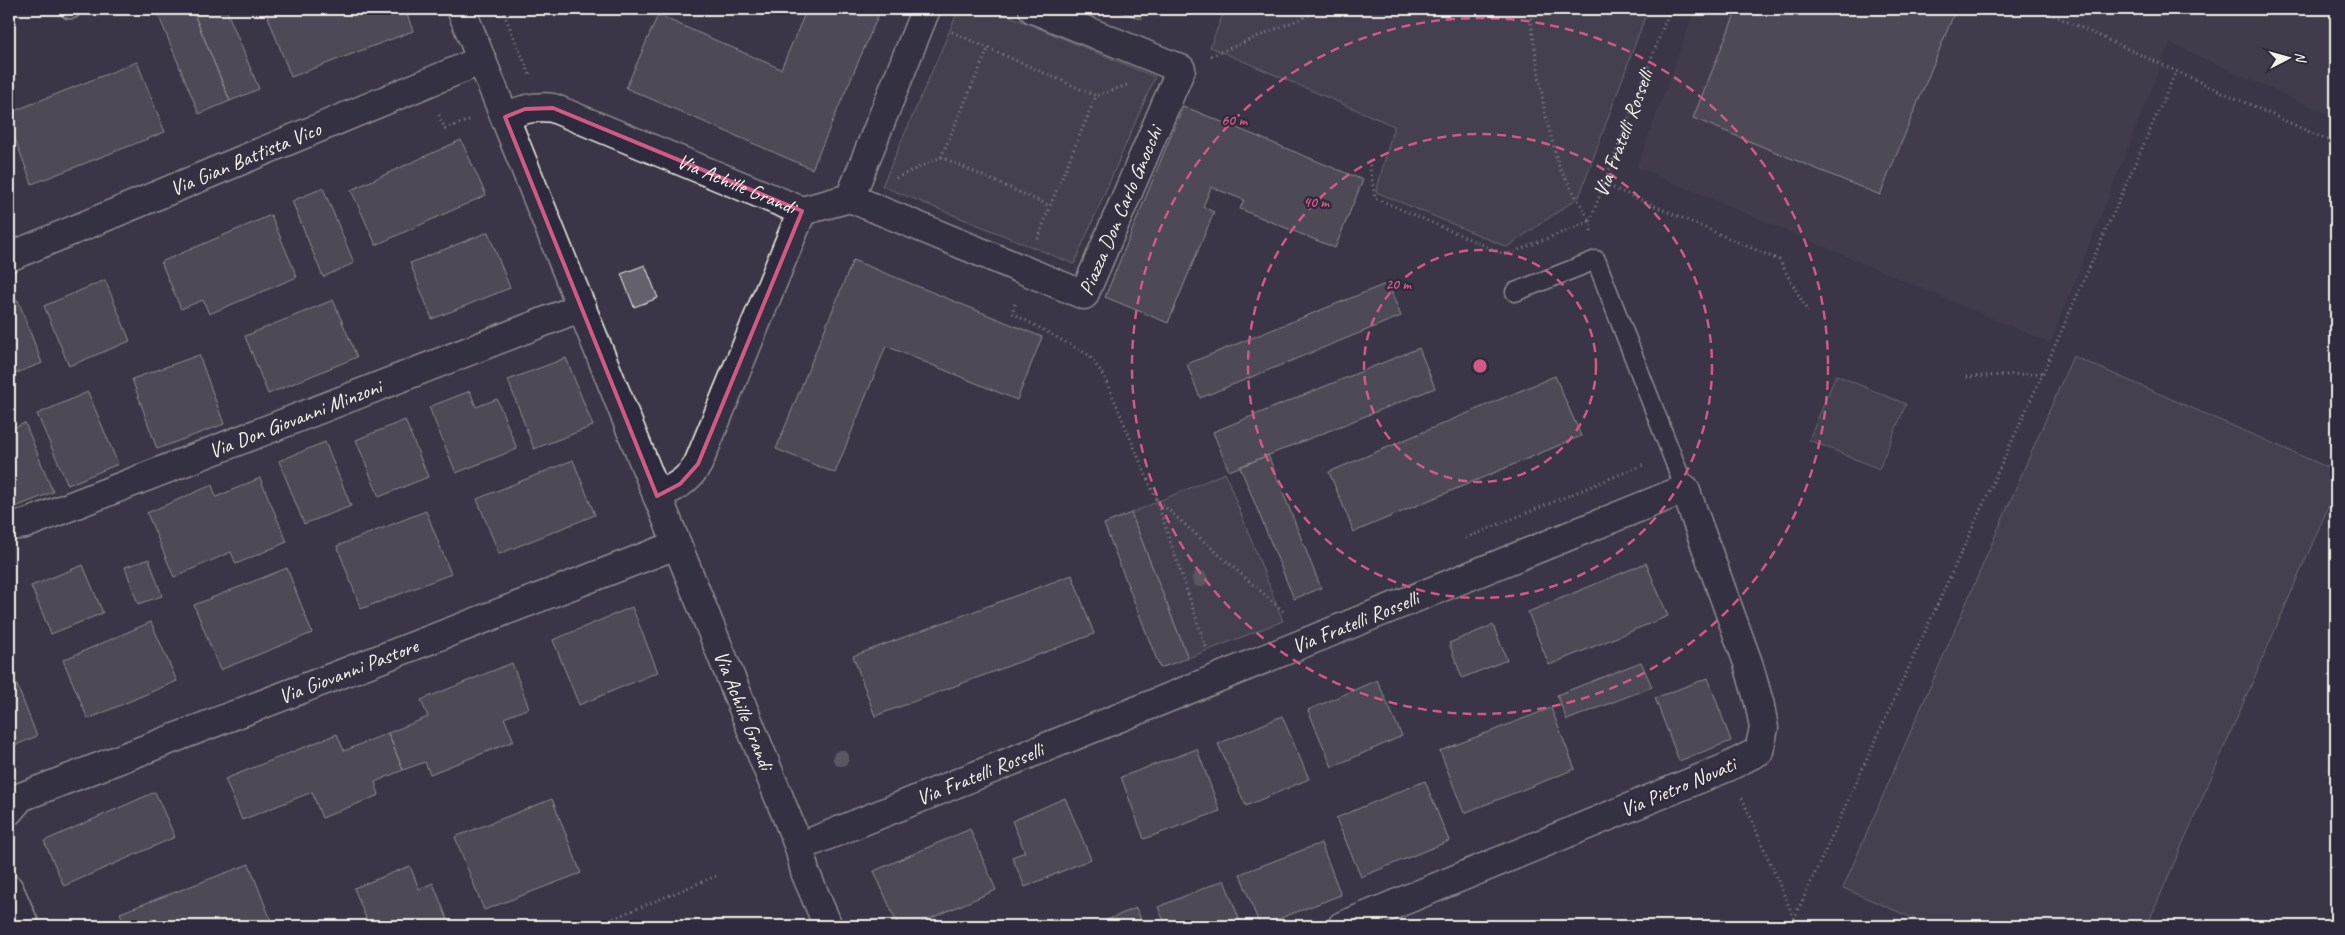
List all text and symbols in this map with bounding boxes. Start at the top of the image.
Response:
north arrow [2262,32,2312,82]
text: N [2292,51,2310,64]
street label: Via Fratelli Rosselli [1587,63,1660,201]
text: 60 m [1221,111,1248,130]
street label: Via Gian Battista Vico [166,115,326,201]
street label: Piazza Don Carlo Gnocchi [1073,119,1169,299]
street label: Via Achille Grandi [673,148,802,221]
text: 40 m [1303,193,1330,212]
text: 20 m [1385,275,1412,294]
centre of rings [1471,357,1489,375]
street label: Via Don Giovanni Minzoni [205,372,388,464]
street label: Via Fratelli Rosselli [1288,584,1425,659]
street label: Via Giovanni Pastore [275,632,423,710]
street label: Via Achille Grandi [708,647,781,776]
street label: Via Fratelli Rosselli [913,736,1050,811]
street label: Via Pietro Novati [1617,750,1742,823]

